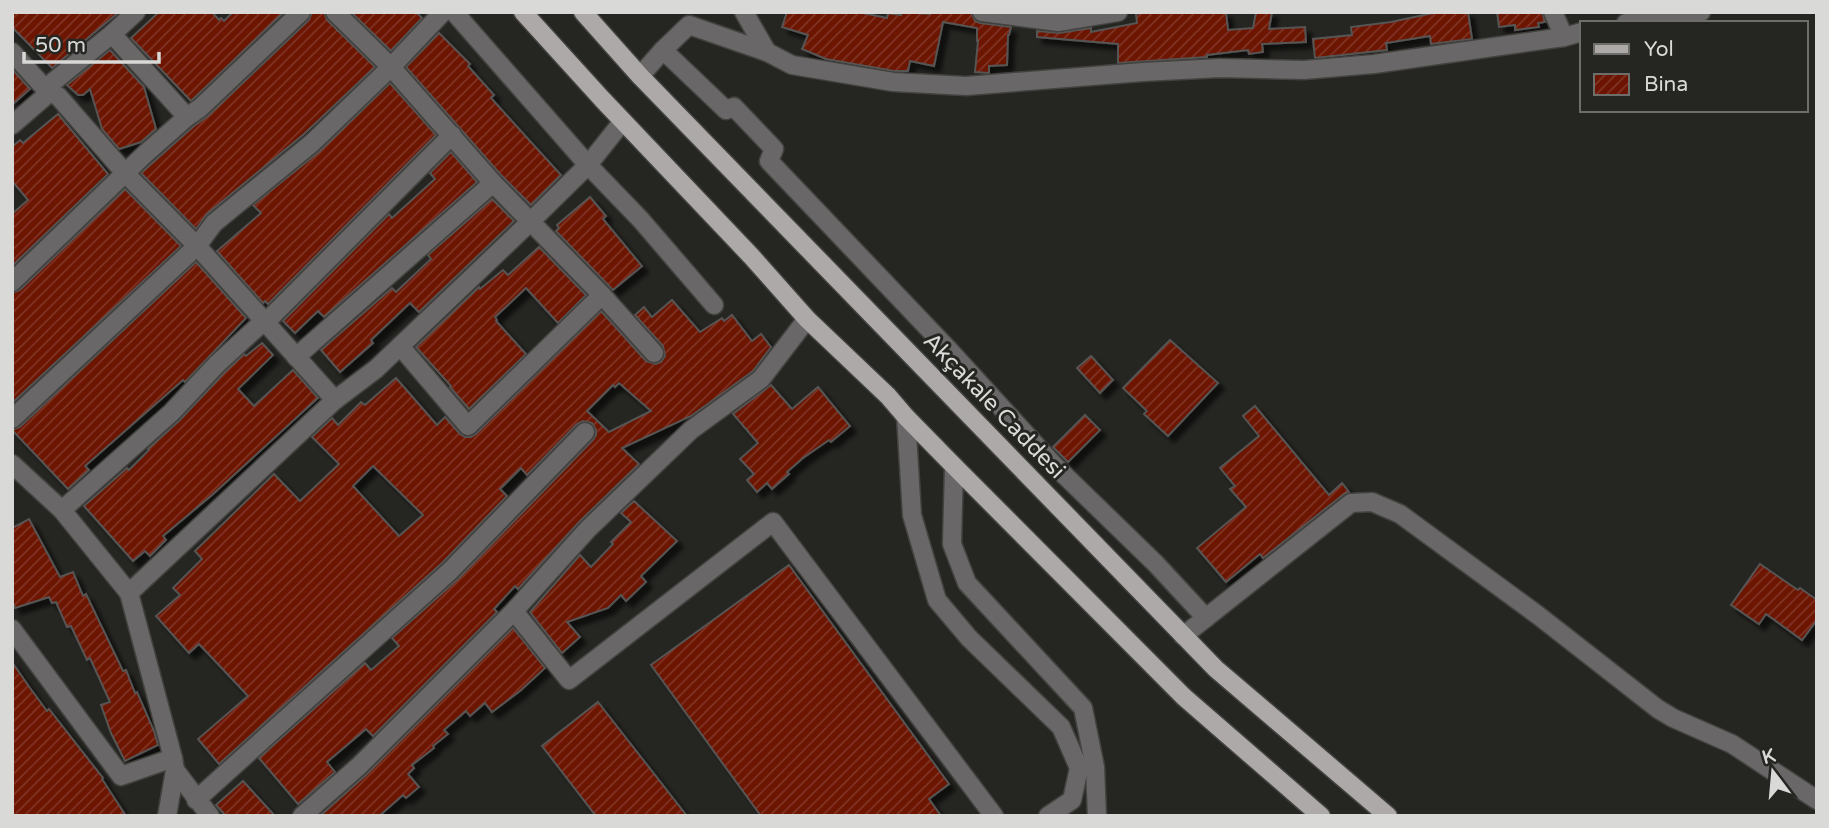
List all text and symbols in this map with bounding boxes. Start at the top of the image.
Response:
scale bar [24,21,159,65]
legend [1580,21,1808,112]
text: 50 m [35,33,86,58]
text: Yol [1644,37,1674,62]
text: Bina [1644,72,1688,97]
street label: Akçakale Caddesi [917,327,1071,485]
north arrow [1738,737,1808,807]
text: K [1759,744,1778,769]

